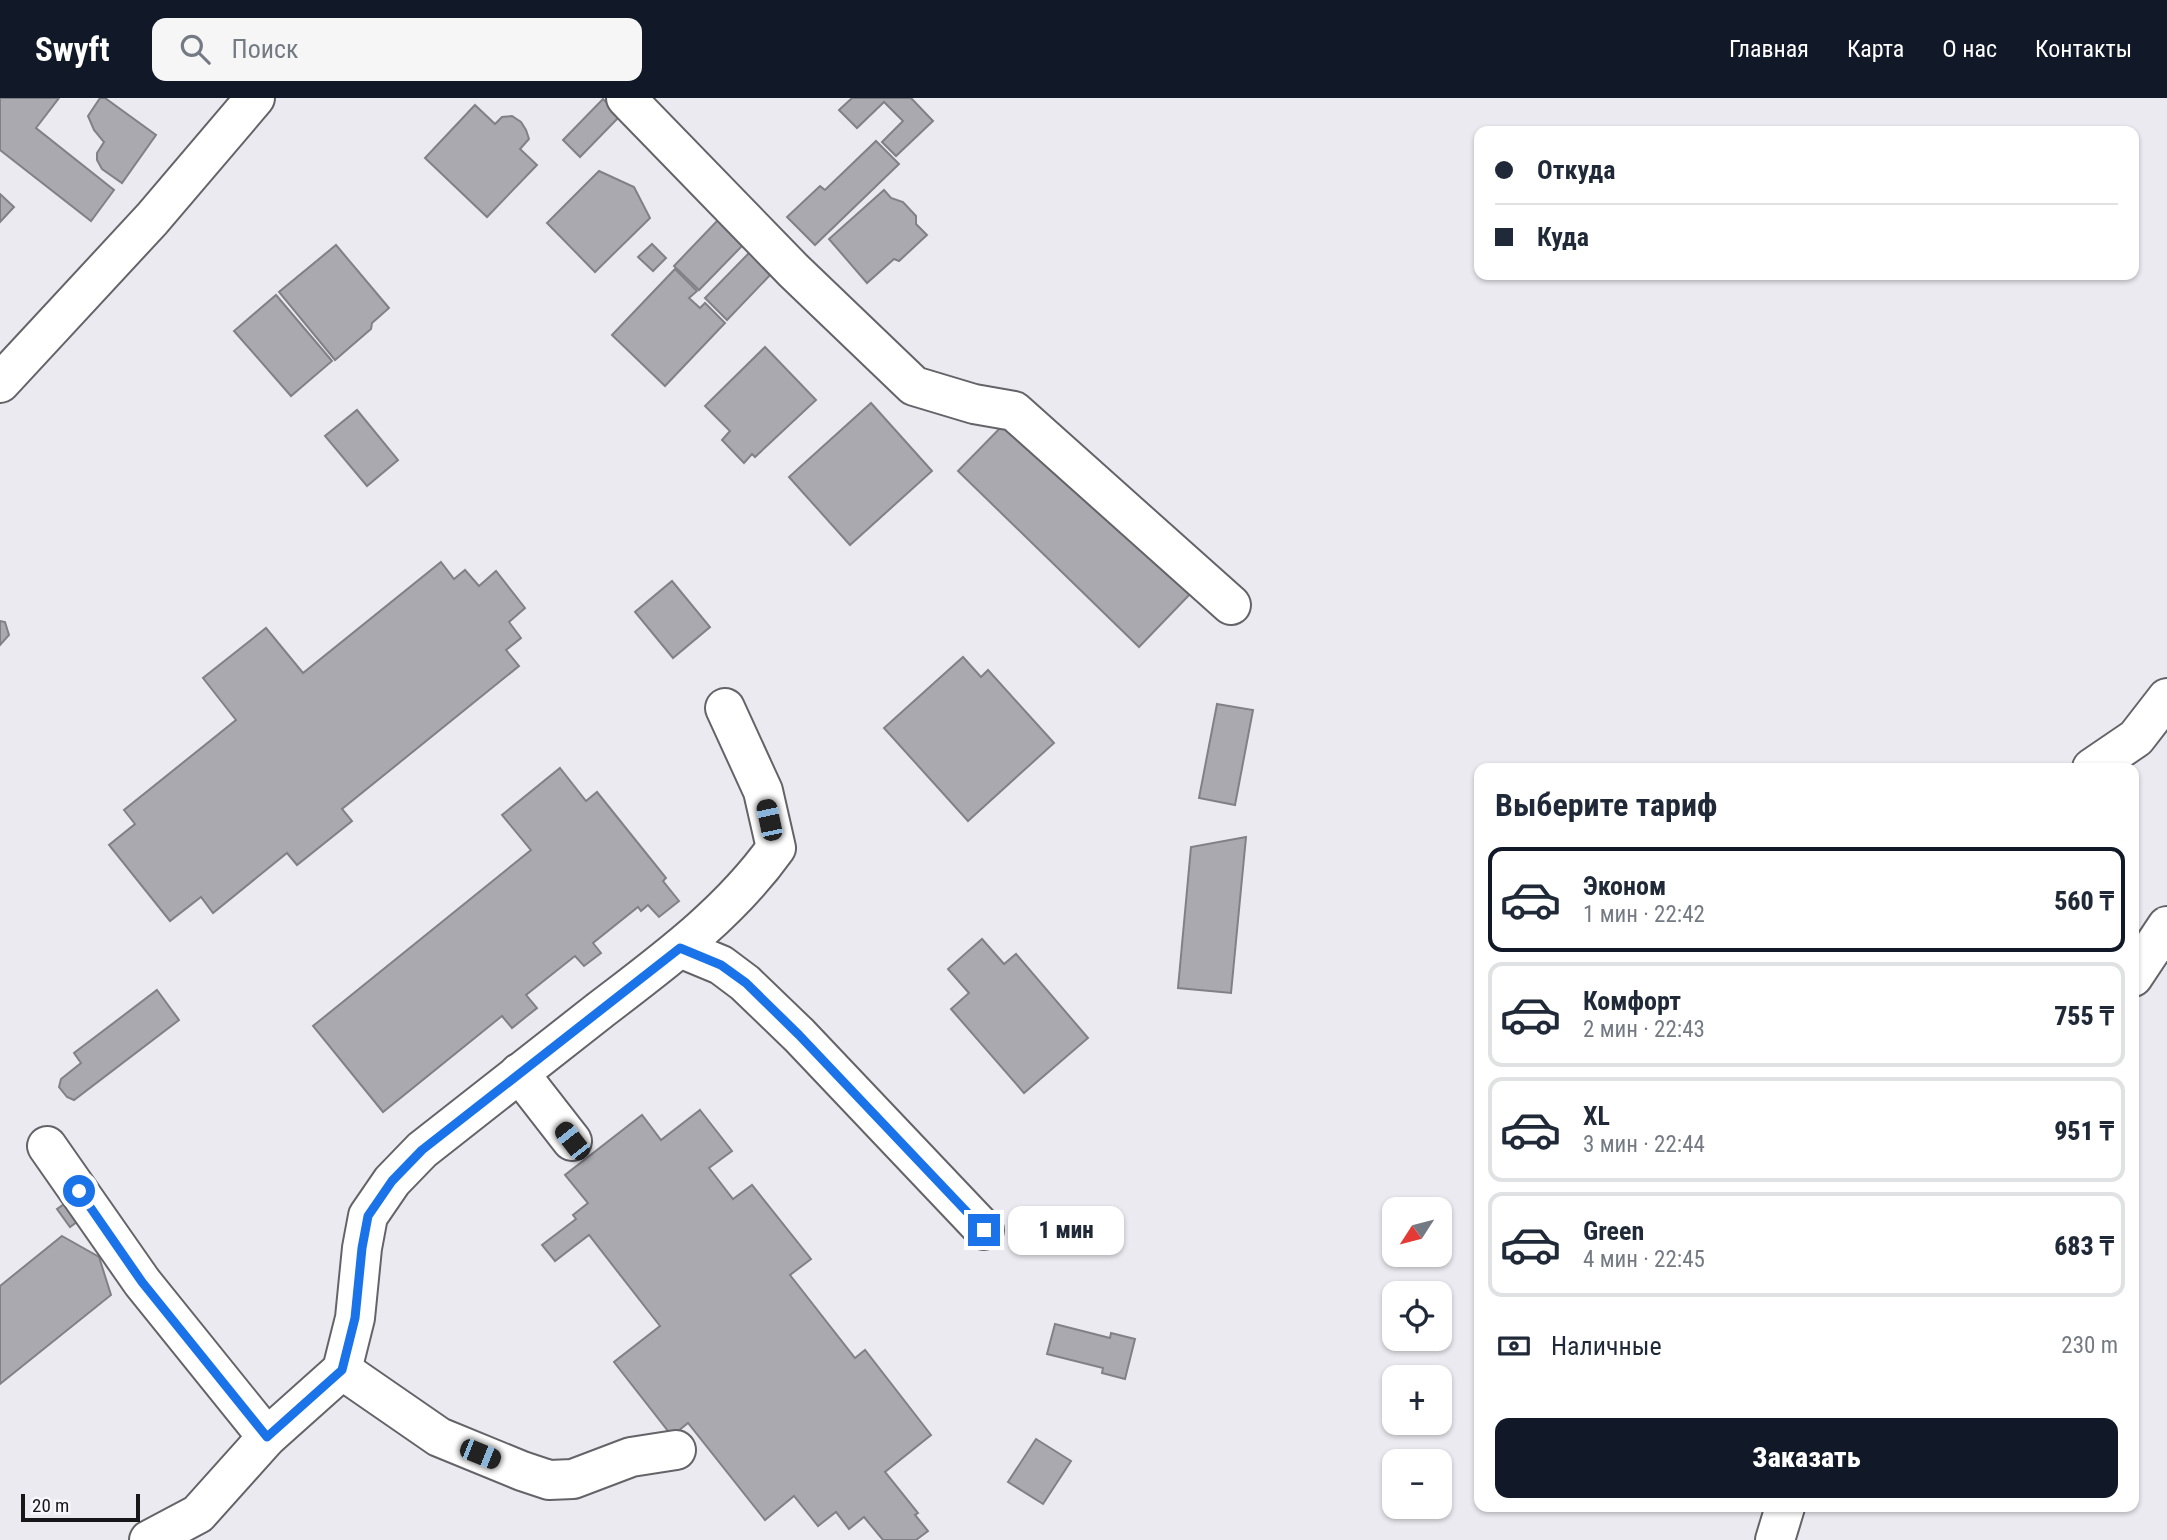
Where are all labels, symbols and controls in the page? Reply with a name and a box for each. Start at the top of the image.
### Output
search box [152,18,642,81]
text: Swyft [35,30,110,69]
icon: search [176,30,214,68]
text: Поиск [232,34,298,64]
text: Главная [1729,35,1809,63]
text: Карта [1847,35,1904,63]
text: О нас [1942,35,1997,63]
text: Контакты [2035,35,2132,63]
text: Откуда [1537,155,1615,185]
text: Куда [1537,222,1589,252]
text: Выберите тариф [1495,786,1717,824]
car [755,797,784,843]
icon: car [1499,868,1562,931]
text: Эконом [1583,871,1666,901]
text: 560 ₸ [2054,886,2114,916]
text: 1 мин · 22:42 [1583,901,1705,928]
icon: car [1499,983,1562,1046]
text: Комфорт [1583,986,1681,1016]
text: 755 ₸ [2054,1001,2114,1031]
text: 2 мин · 22:43 [1583,1016,1705,1043]
icon: car [1499,1098,1562,1161]
text: XL [1583,1101,1610,1131]
text: 951 ₸ [2054,1116,2114,1146]
car [551,1118,594,1164]
text: 3 мин · 22:44 [1583,1131,1705,1158]
route start [63,1175,95,1207]
north arrow [1382,1197,1452,1267]
map controls [1382,1197,1452,1519]
callout: 1 мин [1009,1206,1124,1254]
icon: car [1499,1213,1562,1276]
route end [968,1214,1000,1246]
text: Green [1583,1216,1644,1246]
text: 1 мин [1038,1217,1094,1244]
text: 683 ₸ [2054,1231,2114,1261]
text: 4 мин · 22:45 [1583,1246,1705,1273]
button: locate [1382,1281,1452,1351]
icon: cash [1495,1327,1533,1365]
text: Наличные [1551,1331,1662,1361]
text: 230 m [2061,1332,2118,1359]
button: + [1382,1365,1452,1435]
button: Заказать [1495,1418,2118,1498]
car [457,1436,504,1472]
button: − [1382,1449,1452,1519]
scale bar [21,1491,140,1523]
text: 20 m [32,1494,69,1517]

